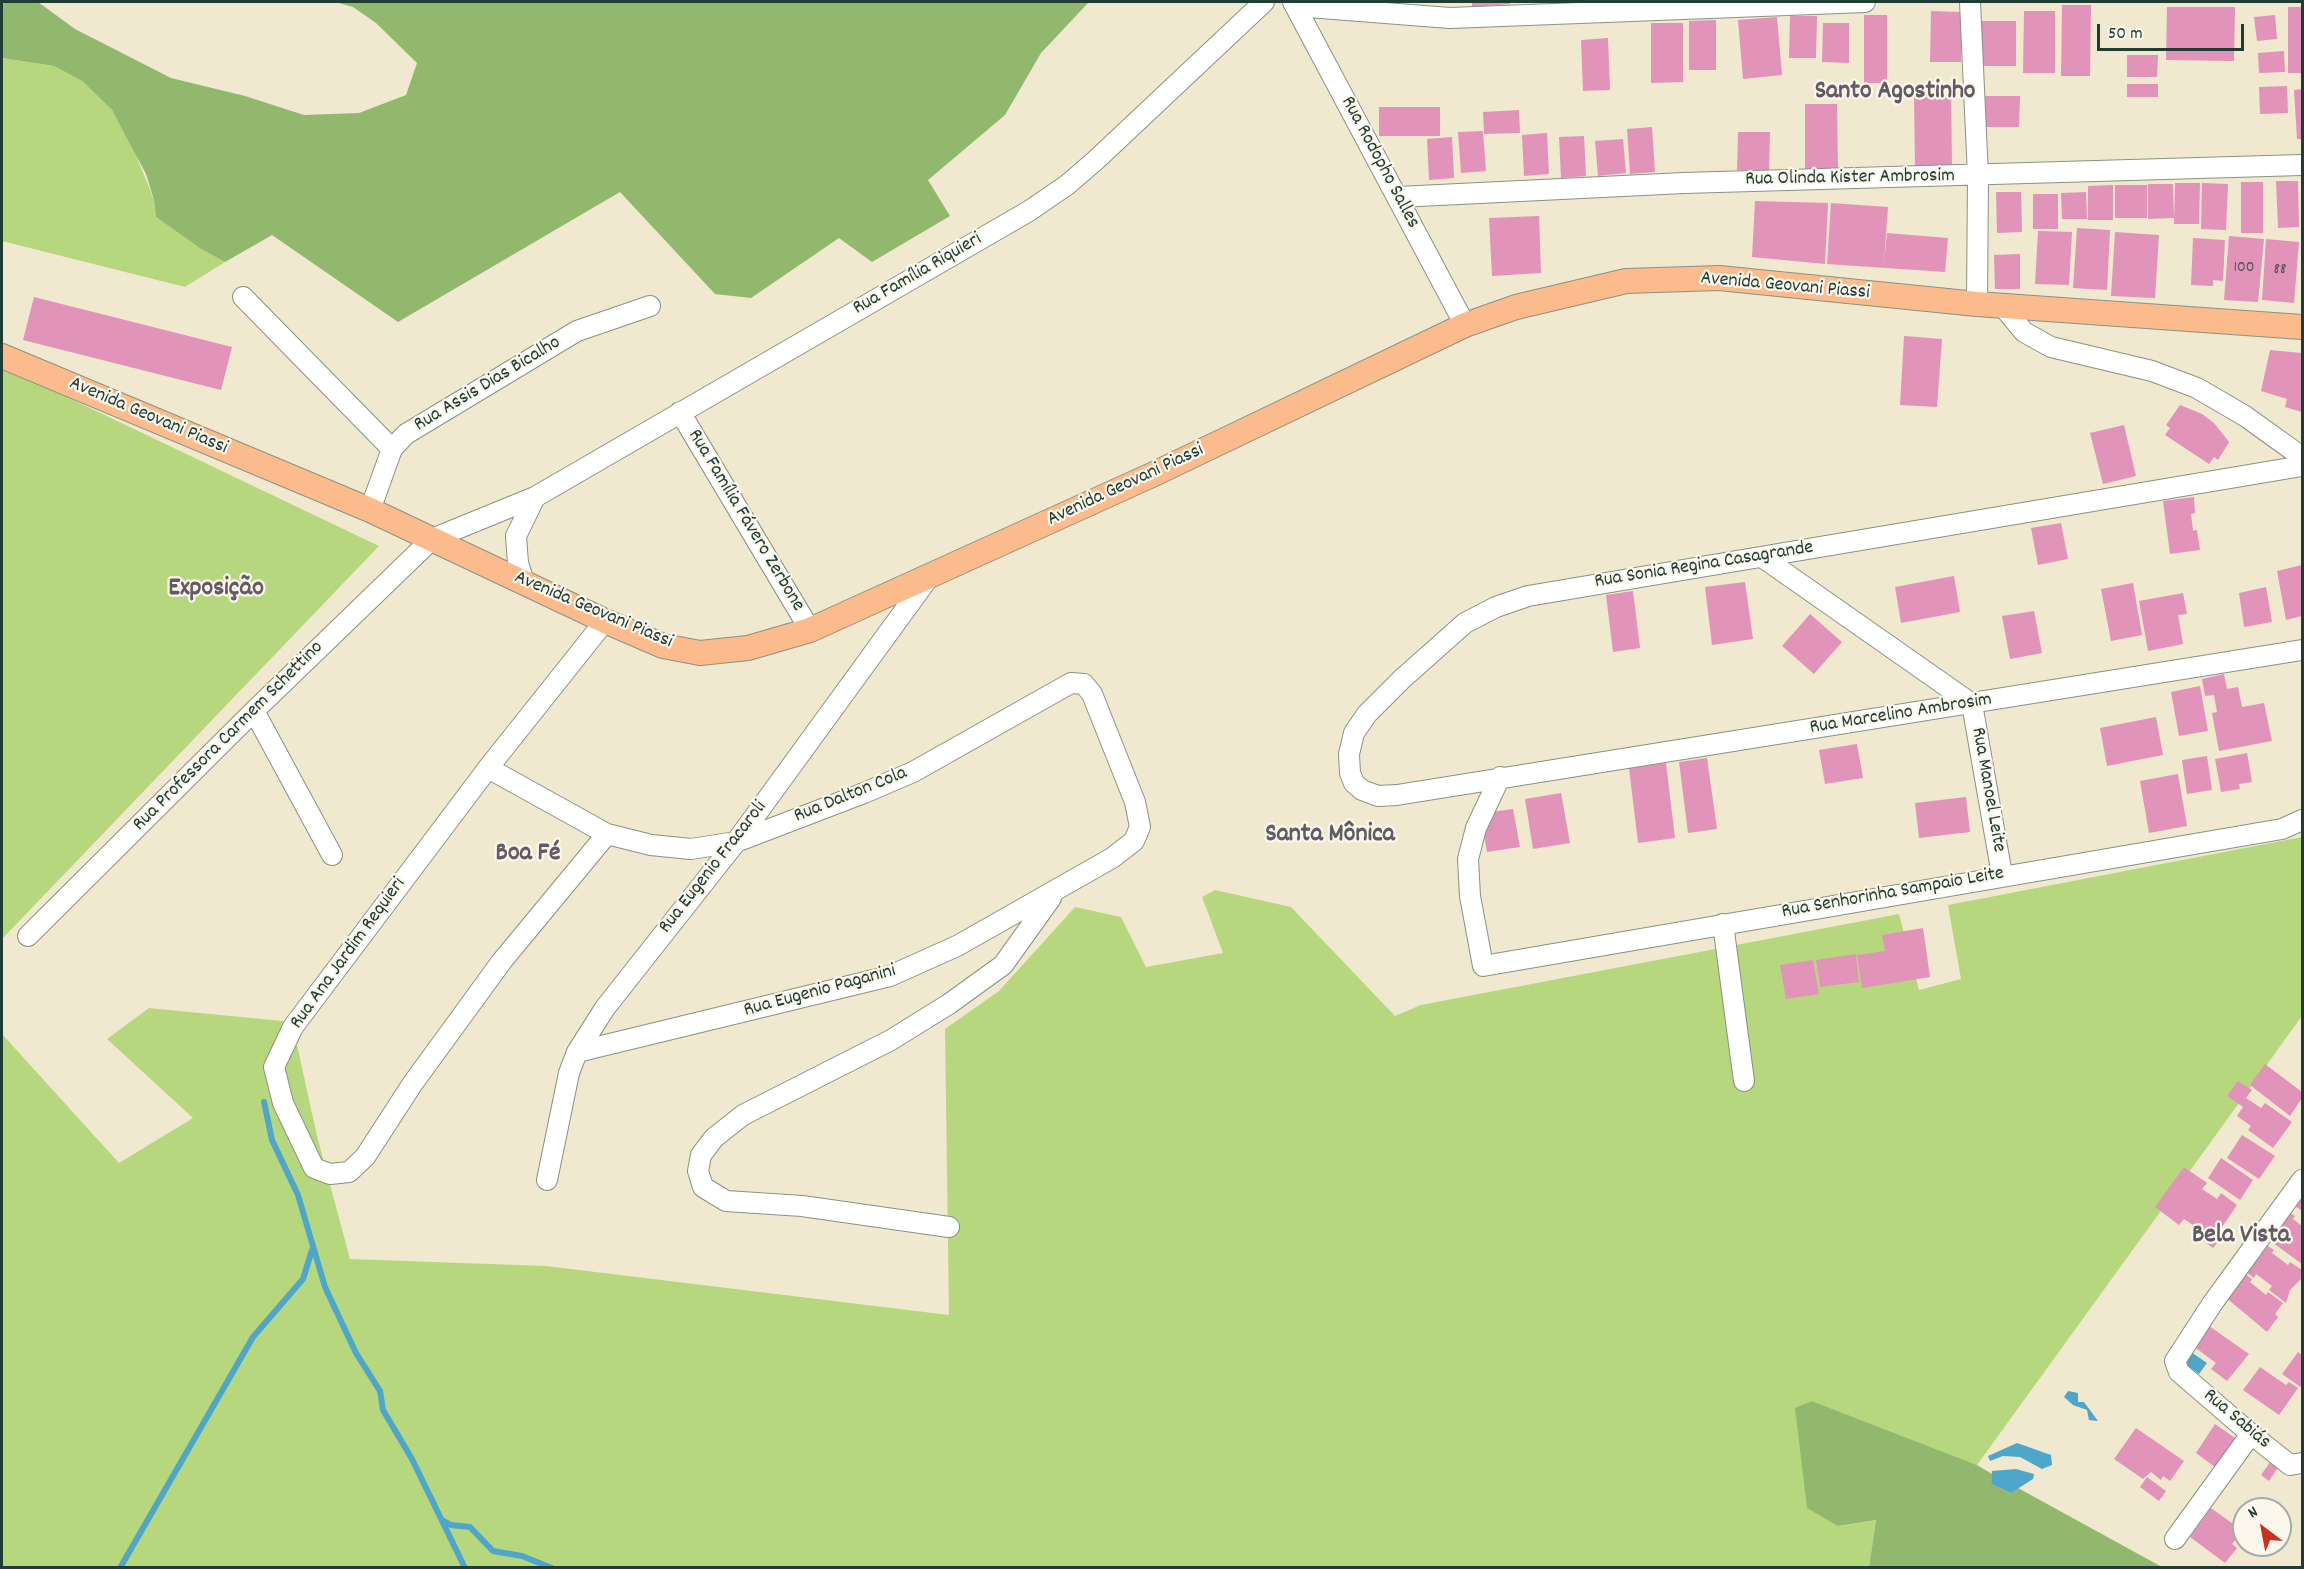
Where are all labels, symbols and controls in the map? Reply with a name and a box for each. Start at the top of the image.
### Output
scale bar [2100,12,2247,50]
text: 50 m [2108,22,2143,47]
district label: Santo Agostinho [1815,77,1975,109]
street label: Rua Rodopho Salles [1334,93,1424,233]
street label: Rua Olinda Kister Ambrosim [1745,165,1955,193]
street label: Rua Família Riquieri [849,228,987,322]
house number: 100 [2234,259,2254,279]
house number: 88 [2274,261,2286,281]
street label: Avenida Geovani Piassi [1699,268,1871,306]
street label: Rua Assis Dias Bicalho [410,332,566,438]
street label: Avenida Geovani Piassi [65,373,231,461]
street label: Rua Família Fávero Zerbone [681,426,809,616]
street label: Avenida Geovani Piassi [1044,439,1208,533]
street label: Rua Sonia Regina Casagrande [1593,537,1815,595]
street label: Avenida Geovani Piassi [510,567,676,655]
district label: Exposição [168,574,264,606]
street label: Rua Professora Carmem Schettino [129,637,329,837]
street label: Rua Marcelino Ambrosim [1808,689,1994,741]
street label: Rua Manoel Leite [1964,726,2010,854]
street label: Rua Dalton Cola [791,762,911,830]
street label: Rua Eugenio Fracaroli [655,797,773,939]
district label: Santa Mônica [1265,820,1395,852]
district label: Boa Fé [496,839,560,871]
street label: Rua Senhorinha Sampaio Leite [1780,863,2006,925]
street label: Rua Ana Jardim Requieri [286,874,412,1034]
street label: Rua Eugenio Paganini [741,960,899,1024]
district label: Bela Vista [2192,1221,2290,1253]
street label: Rua Sabiás [2197,1385,2275,1455]
north arrow [2232,1497,2292,1557]
text: N [2244,1501,2263,1525]

